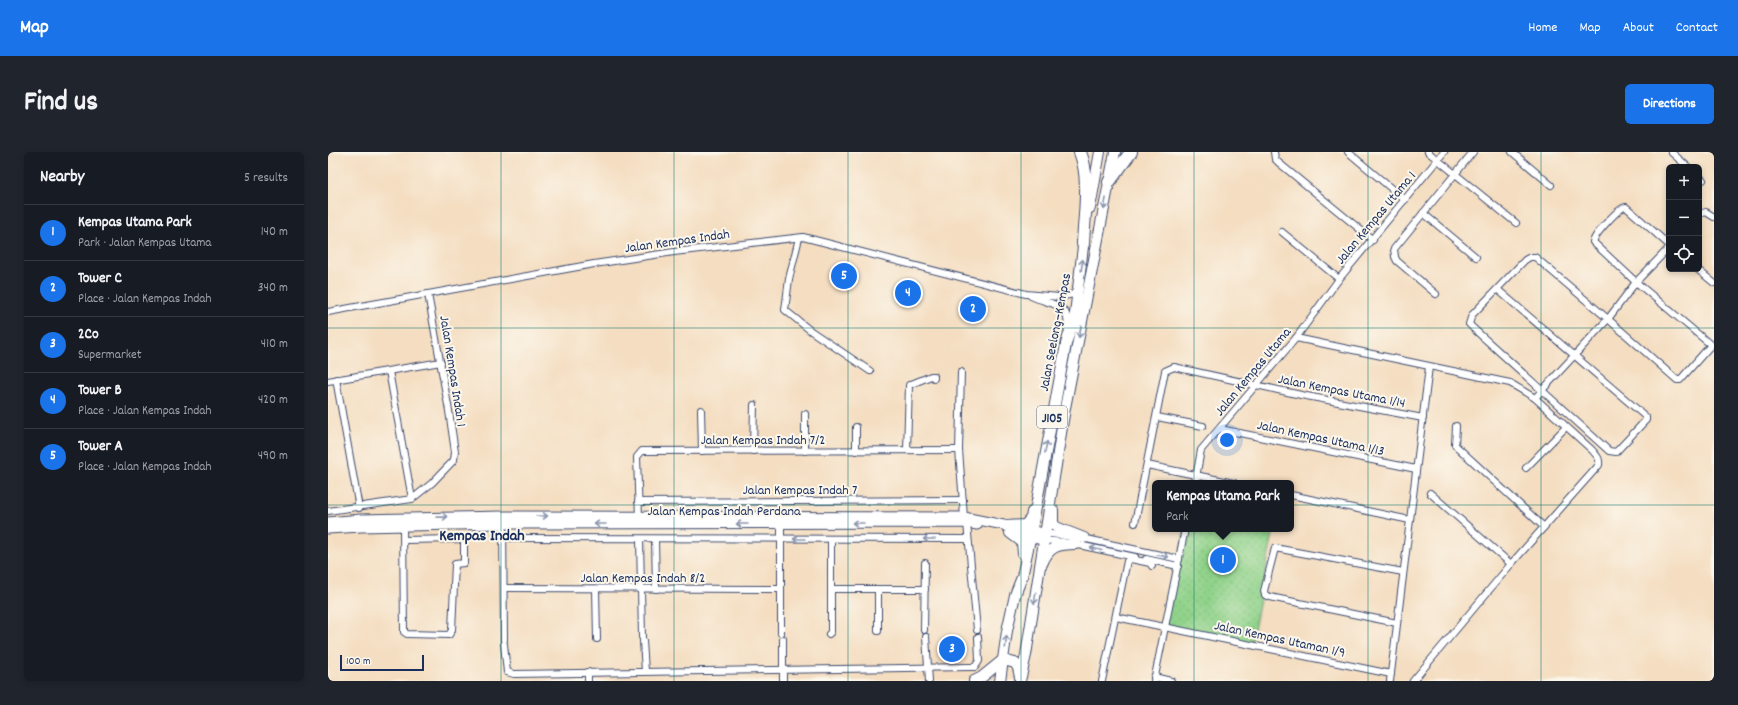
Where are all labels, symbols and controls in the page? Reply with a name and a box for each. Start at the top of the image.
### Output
text: Map [20,15,49,42]
text: Home [1528,18,1557,38]
text: Map [1579,18,1601,38]
text: About [1623,18,1654,38]
text: Contact [1676,18,1718,38]
text: Find us [24,84,98,124]
button: Directions [1625,84,1714,124]
map controls [1666,164,1702,272]
button: + [1666,164,1702,200]
text: Nearby [40,166,84,190]
street label: Jalan Kempas Utama 1 [1331,167,1422,269]
text: 5 results [244,169,288,188]
one-way arrow [1101,197,1109,210]
button: − [1666,200,1702,236]
text: Kempas Utama Park [78,212,192,234]
text: 1 [52,223,54,242]
text: 140 m [261,223,288,242]
street label: Jalan Kempas Indah [623,225,731,259]
text: Park · Jalan Kempas Utama [78,234,211,253]
button: locate [1666,236,1702,272]
one-way arrow [1078,259,1086,272]
pin: 5 [831,261,857,291]
text: Tower C [78,268,122,290]
street label: Jalan Seelong–Kempas [1035,271,1077,393]
pin: 4 [895,278,921,308]
text: 2 [50,279,56,298]
text: 340 m [258,279,288,298]
text: Place · Jalan Kempas Indah [78,290,211,309]
pin: 2 [960,294,986,324]
street label: Jalan Kempas Indah 1 [433,314,471,428]
street label: Jalan Kempas Utama [1210,323,1297,421]
text: 2Co [78,324,99,346]
one-way arrow [1076,325,1084,338]
text: 3 [50,335,56,354]
text: 410 m [261,335,288,354]
text: Supermarket [78,346,142,365]
street label: Jalan Kempas Utama 1/14 [1276,370,1407,414]
text: Tower B [78,380,122,402]
text: 4 [50,391,56,410]
text: 420 m [258,391,288,410]
text: Place · Jalan Kempas Indah [78,402,211,421]
road number: J105 [1037,406,1067,428]
street label: Jalan Kempas Utama 1/13 [1255,416,1386,462]
your location [1217,430,1237,450]
street label: Jalan Kempas Indah 7/2 [701,431,825,451]
text: Tower A [78,436,123,458]
one-way arrow [1042,441,1050,454]
text: 5 [50,447,56,466]
text: 490 m [258,447,288,466]
text: Place · Jalan Kempas Indah [78,458,211,477]
popup [1152,480,1294,532]
street label: Jalan Kempas Indah 7 [743,481,857,501]
text: Kempas Utama Park [1166,486,1280,508]
street label: Jalan Kempas Indah Perdana [647,502,801,522]
text: Park [1166,508,1188,527]
one-way arrow [535,512,548,520]
one-way arrow [435,514,448,521]
one-way arrow [852,519,865,527]
one-way arrow [594,520,607,528]
one-way arrow [736,520,749,528]
district label: Kempas Indah [439,525,525,548]
one-way arrow [793,535,806,543]
one-way arrow [923,535,936,543]
one-way arrow [1090,544,1103,552]
pin: 1 [1210,545,1236,575]
one-way arrow [1156,552,1169,560]
street label: Jalan Kempas Indah 8/2 [581,569,705,589]
one-way arrow [1031,591,1039,604]
street label: Jalan Kempas Utaman 1/9 [1212,616,1347,664]
pin: 3 [939,634,965,664]
one-way arrow [1002,636,1010,649]
scale bar [340,653,424,672]
text: 100 m [346,654,370,670]

